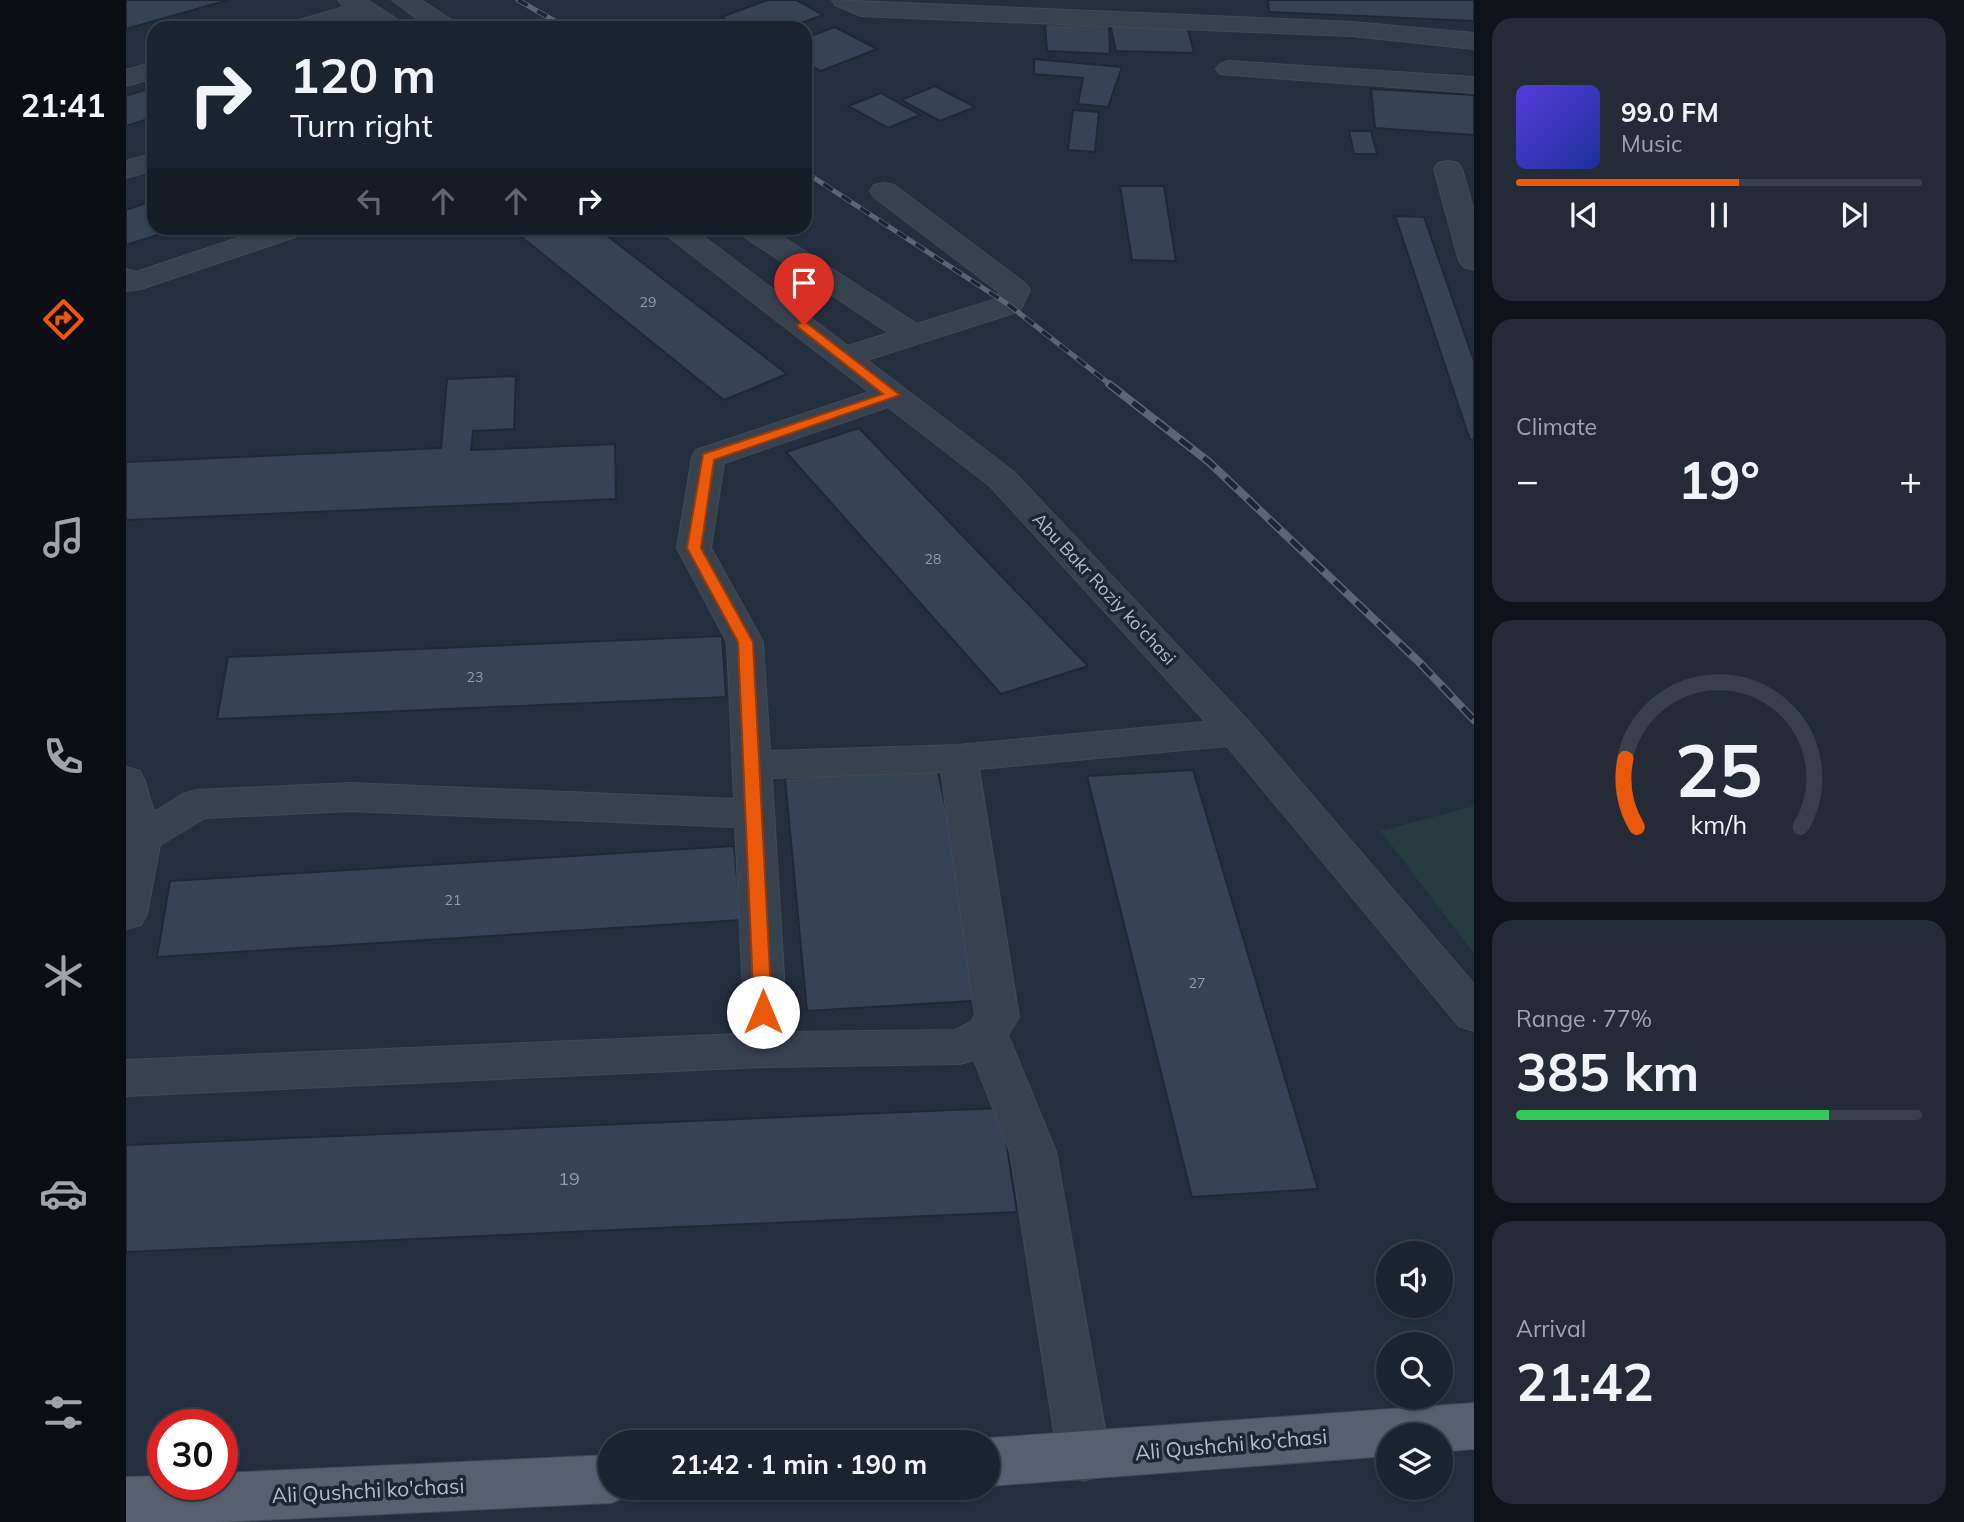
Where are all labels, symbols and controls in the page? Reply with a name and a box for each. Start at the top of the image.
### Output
text: 120 m [290,44,436,105]
icon: right [175,49,266,140]
text: 21:41 [21,85,105,125]
text: 99.0 FM [1621,96,1719,129]
text: Turn right [290,105,433,145]
text: Music [1621,129,1682,158]
icon: left [351,182,389,220]
icon: ahead [424,182,462,220]
icon: ahead [497,182,535,220]
icon: right [570,182,608,220]
icon: previous [1565,196,1603,234]
icon: pause [1700,196,1738,234]
icon: next [1835,196,1873,234]
pin [774,253,834,325]
icon: arrive [785,264,823,302]
house number: 29 [640,293,656,311]
icon: directions [39,295,88,344]
text: Climate [1516,412,1597,441]
text: 19° [1678,447,1760,512]
text: − [1516,456,1539,504]
text: + [1899,456,1922,504]
street label: Abu Bakr Roziy ko'chasi [1028,508,1181,670]
icon: music [39,513,88,562]
house number: 28 [925,550,941,568]
house number: 23 [467,668,483,686]
text: 25 [1675,724,1763,815]
icon: phone [39,732,88,781]
text: km/h [1691,809,1747,840]
house number: 21 [445,891,461,909]
icon: climate [39,951,88,1000]
house number: 27 [1189,974,1205,992]
position arrow [726,975,800,1049]
text: Range · 77% [1516,1004,1652,1033]
text: 385 km [1516,1039,1699,1104]
house number: 19 [558,1167,580,1190]
icon: car [39,1169,88,1218]
map controls [1376,1241,1453,1500]
button: sound [1376,1241,1453,1318]
text: Arrival [1516,1314,1586,1343]
button: search [1376,1332,1453,1409]
text: 21:42 [1516,1349,1654,1414]
icon: filters [39,1388,88,1437]
speed limit sign: 30 [147,1409,238,1500]
street label: Ali Qushchi ko'chasi [1134,1423,1328,1465]
button: layers [1376,1423,1453,1500]
text: 21:42 · 1 min · 190 m [671,1448,927,1481]
street label: Ali Qushchi ko'chasi [271,1472,465,1508]

